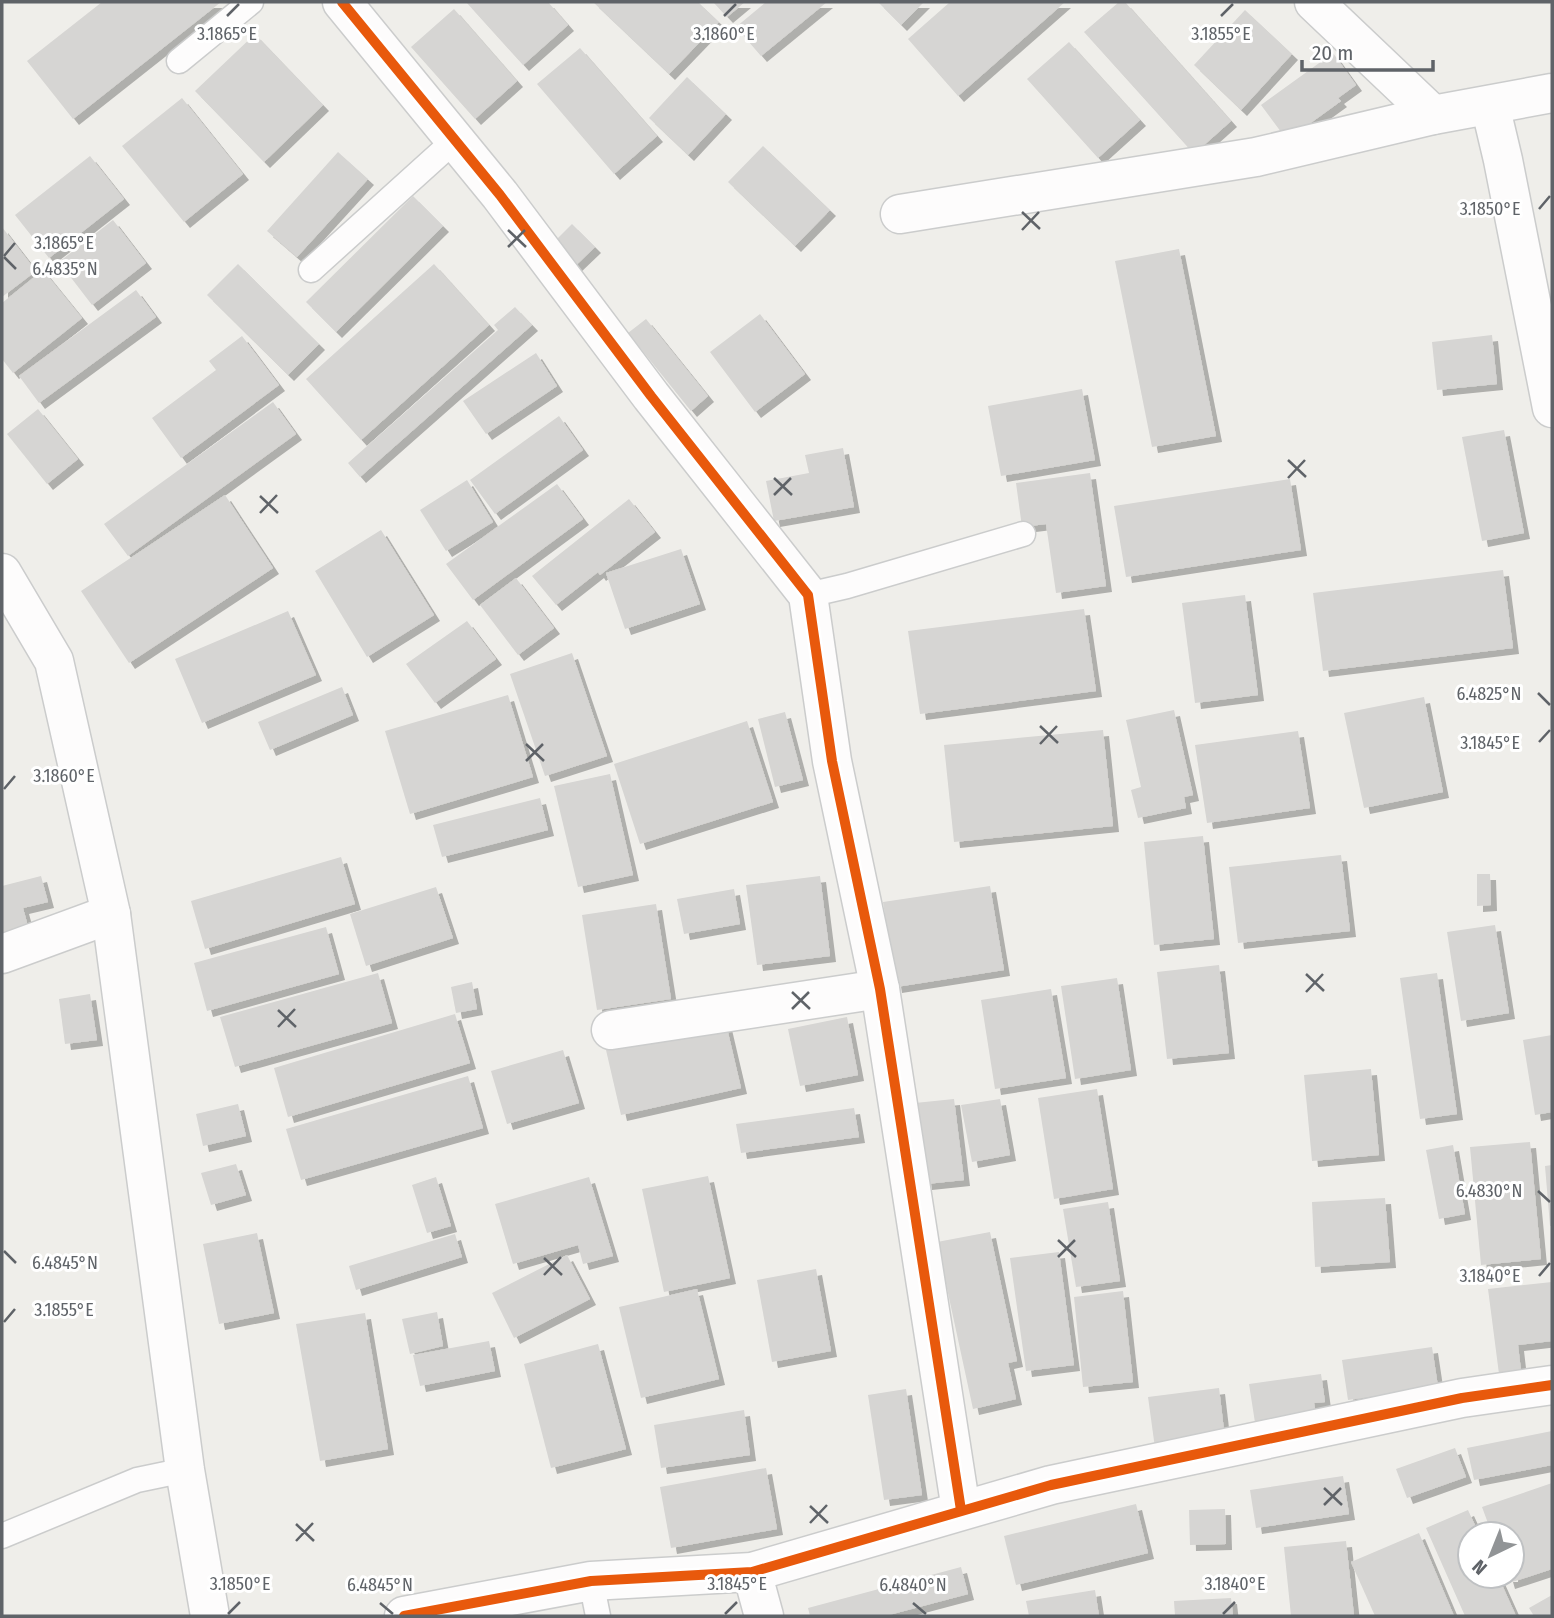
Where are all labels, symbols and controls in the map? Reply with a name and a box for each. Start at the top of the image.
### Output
text: 3.1865°E [197,23,257,45]
text: 3.1860°E [693,23,755,45]
text: 3.1855°E [1191,23,1251,45]
scale bar [1302,28,1433,72]
text: 20 m [1312,40,1353,66]
text: 3.1850°E [1460,198,1520,220]
text: 3.1865°E [34,232,94,254]
text: 6.4835°N [32,258,98,280]
text: 6.4825°N [1456,683,1522,705]
text: 3.1845°E [1460,732,1520,754]
text: 3.1860°E [33,765,95,787]
text: 6.4830°N [1456,1180,1522,1202]
text: 6.4845°N [32,1252,98,1274]
text: 3.1840°E [1459,1265,1521,1287]
text: 3.1855°E [34,1299,94,1321]
north arrow [1456,1520,1526,1590]
text: N [1468,1555,1492,1579]
text: 3.1850°E [210,1573,270,1595]
text: 3.1845°E [707,1573,767,1595]
text: 3.1840°E [1204,1573,1266,1595]
text: 6.4845°N [347,1574,413,1596]
text: 6.4840°N [879,1574,947,1596]

